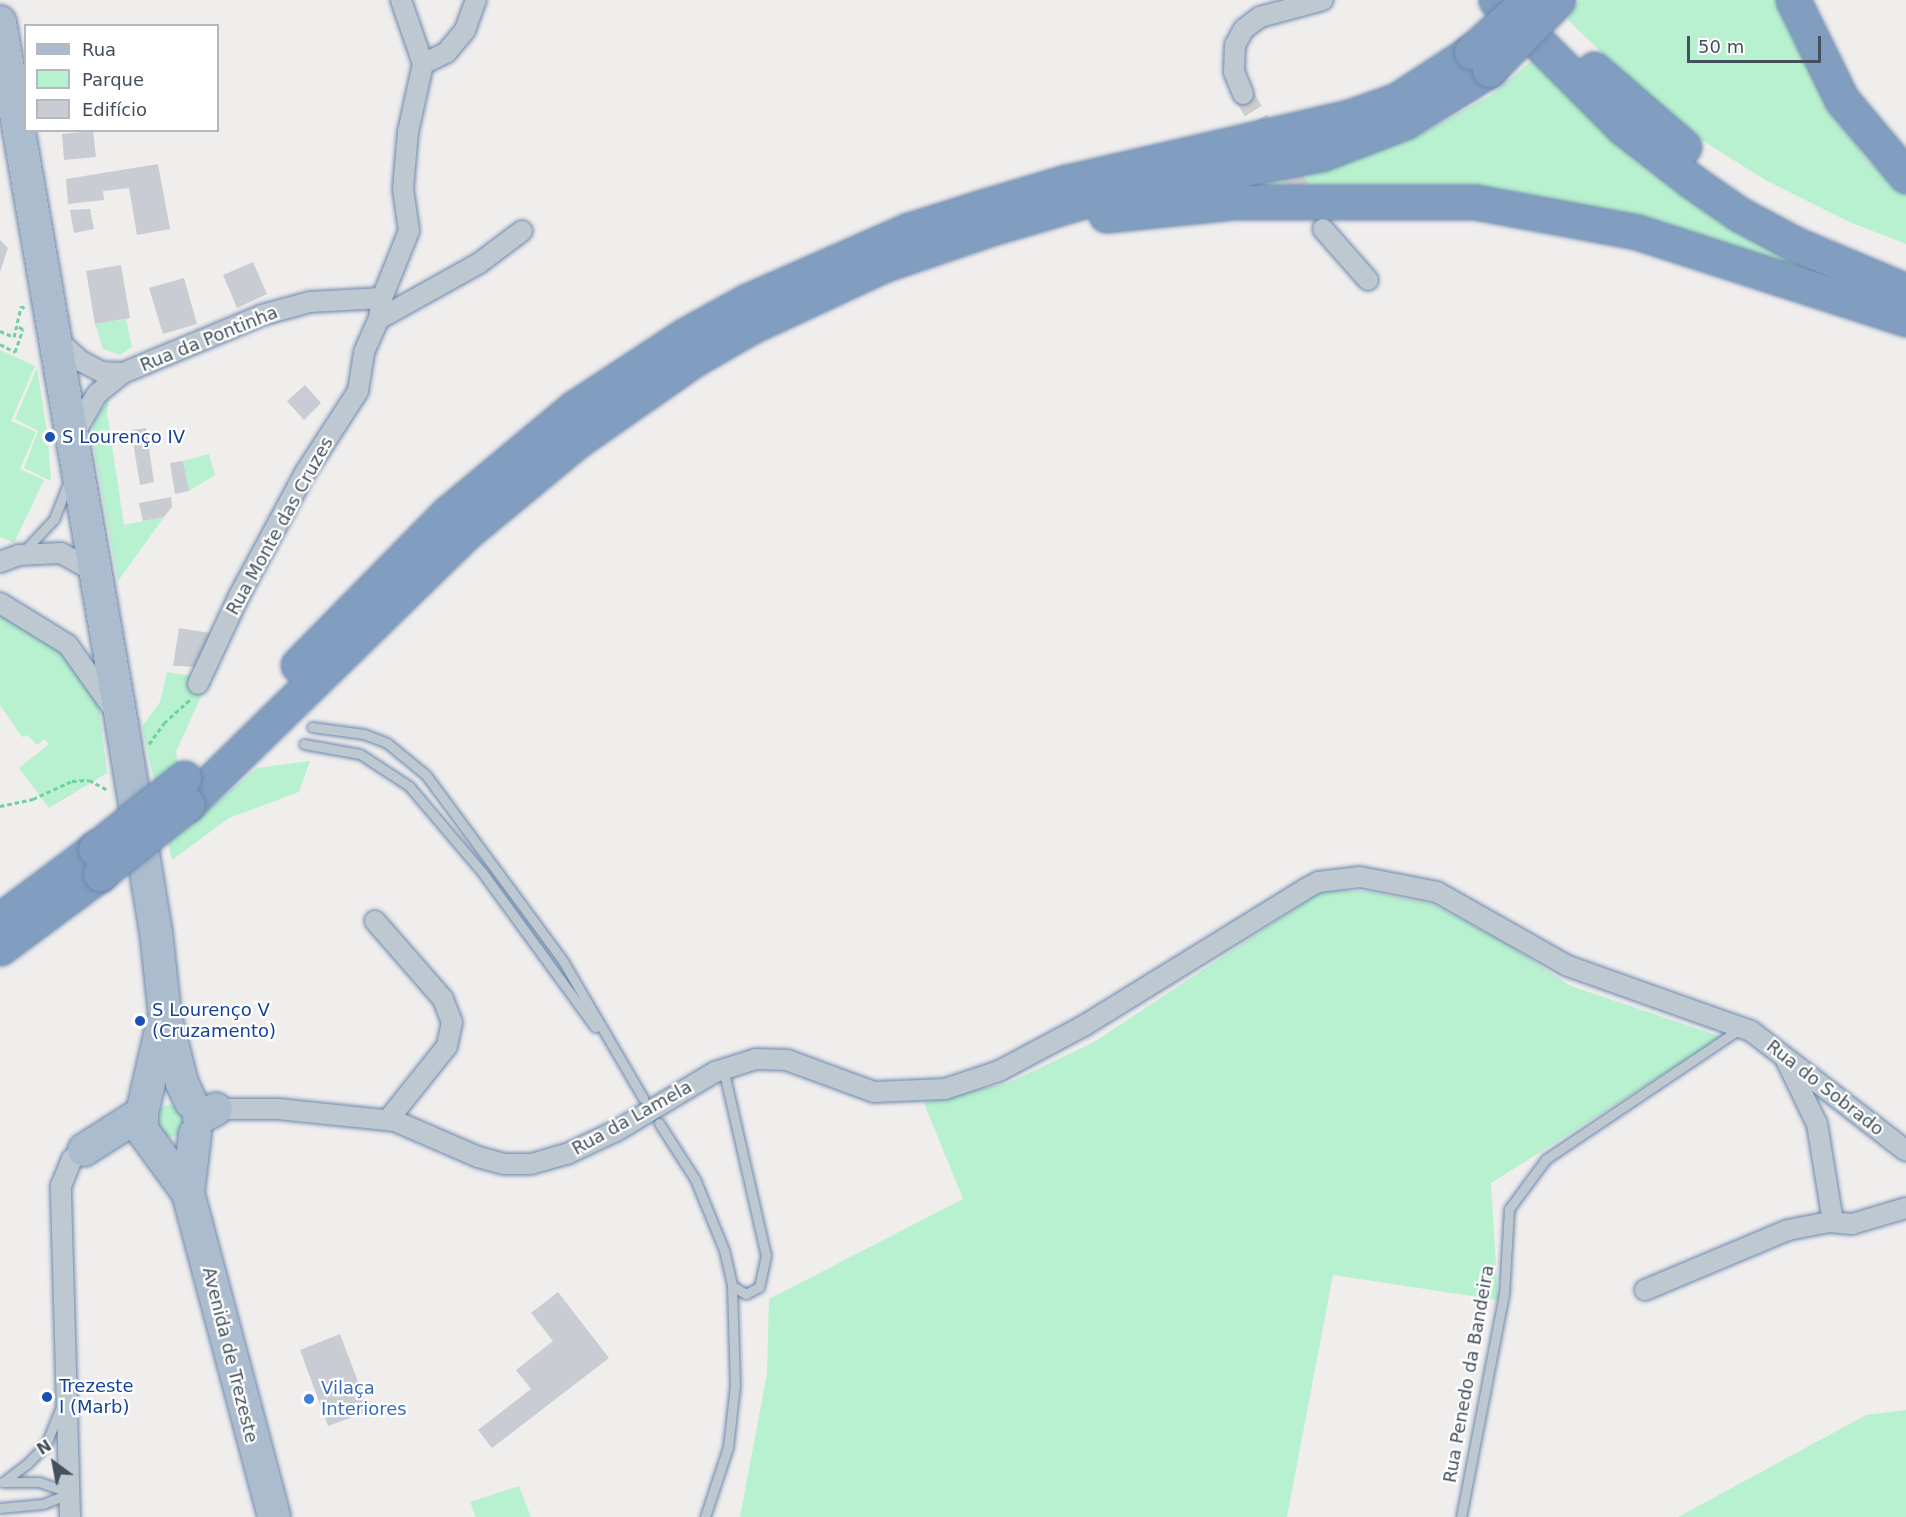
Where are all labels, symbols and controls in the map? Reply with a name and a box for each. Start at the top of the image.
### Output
legend [24,24,219,132]
scale bar [1690,24,1824,62]
text: 50 m [1698,36,1744,57]
text: Rua [82,39,116,60]
text: Parque [82,69,144,90]
text: Edifício [82,99,147,120]
street label: Rua da Pontinha [137,302,281,376]
place label: S Lourenço IV [62,426,185,448]
marker: S Lourenço IV [43,430,57,444]
street label: Rua Monte das Cruzes [222,433,338,619]
place label: S Lourenço V (Cruzamento) [152,1000,276,1042]
marker: S Lourenço V (Cruzamento) [133,1014,147,1028]
street label: Rua do Sobrado [1762,1036,1888,1140]
street label: Rua da Lamela [568,1076,696,1160]
street label: Rua Penedo da Bandeira [1439,1263,1499,1485]
street label: Avenida de Trezeste [198,1265,262,1445]
place label: Trezeste I (Marb) [59,1376,133,1418]
place label: Vilaça Interiores [321,1378,407,1420]
marker: Trezeste I (Marb) [40,1390,54,1404]
marker: Vilaça Interiores [302,1392,316,1406]
north arrow [24,1433,84,1493]
text: N [33,1436,55,1459]

